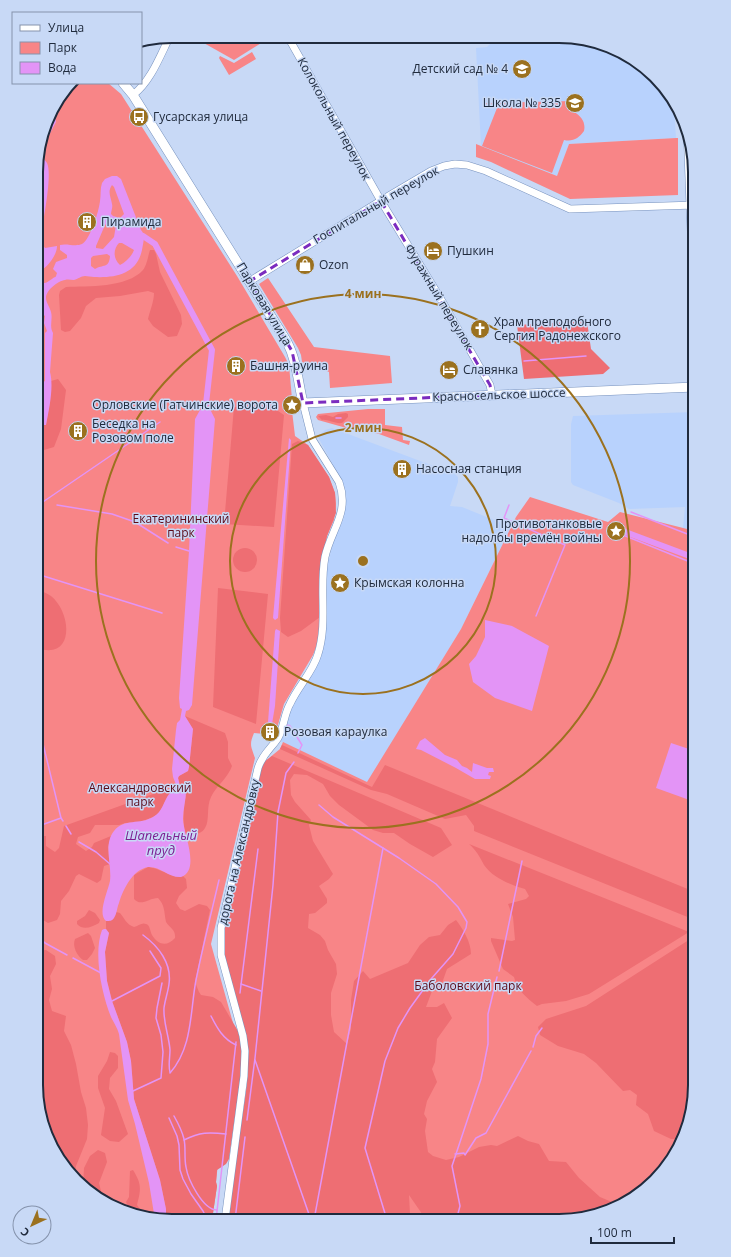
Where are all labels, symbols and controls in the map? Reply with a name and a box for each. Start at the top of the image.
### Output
legend [12,12,142,84]
text: Улица [48,19,84,36]
text: Парк [48,39,78,56]
street label: Колокольный переулок [294,54,376,184]
school or university icon: Детский сад № 4 [511,58,533,80]
text: Вода [48,59,77,76]
place label: Детский сад № 4 [412,60,508,77]
school or university icon: Школа № 335 [564,92,586,114]
place label: Школа № 335 [483,94,561,111]
bus stop icon: Гусарская улица [128,106,150,128]
place label: Гусарская улица [153,108,248,125]
street label: Госпитальный переулок [310,161,442,248]
building icon: Пирамида [76,211,98,233]
place label: Пирамида [101,213,161,230]
hotel icon: Пушкин [422,240,444,262]
street label: Фуражный переулок [401,241,478,353]
place label: Пушкин [447,242,494,259]
shop icon: Ozon [294,254,316,276]
place label: Ozon [319,256,349,273]
street label: Парковая улица [233,259,296,348]
text: 4 мин [345,285,381,302]
place label: Храм преподобного Сергия Радонежского [494,313,621,344]
church icon: Храм преподобного Сергия Радонежского [469,318,491,340]
building icon: Башня-руина [225,355,247,377]
place label: Башня-руина [250,357,328,374]
hotel icon: Славянка [438,359,460,381]
place label: Славянка [463,361,518,378]
street label: Красносельское шоссе [432,384,566,405]
place icon: Орловские (Гатчинские) ворота [281,394,303,416]
place label: Орловские (Гатчинские) ворота [92,396,278,413]
place label: Беседка на Розовом поле [92,415,174,446]
text: 2 мин [345,419,381,436]
building icon: Беседка на Розовом поле [67,420,89,442]
building icon: Насосная станция [391,458,413,480]
place label: Насосная станция [416,460,522,477]
park label: Екатерининский парк [133,510,229,541]
place label: Противотанковые надолбы времён войны [462,515,602,546]
place icon: Противотанковые надолбы времён войны [605,520,627,542]
centre of rings [356,554,370,568]
place icon: Крымская колонна [329,572,351,594]
place label: Крымская колонна [354,574,464,591]
building icon: Розовая караулка [259,721,281,743]
place label: Розовая караулка [284,723,387,740]
street label: дорога на Александровку [213,776,264,926]
park label: Александровский парк [89,779,191,810]
water label: Шапельный пруд [125,826,198,859]
park label: Баболовский парк [414,977,522,994]
north arrow [12,1205,52,1245]
scale bar [591,1219,674,1245]
text: 100 m [597,1224,632,1241]
text: С [17,1225,32,1240]

